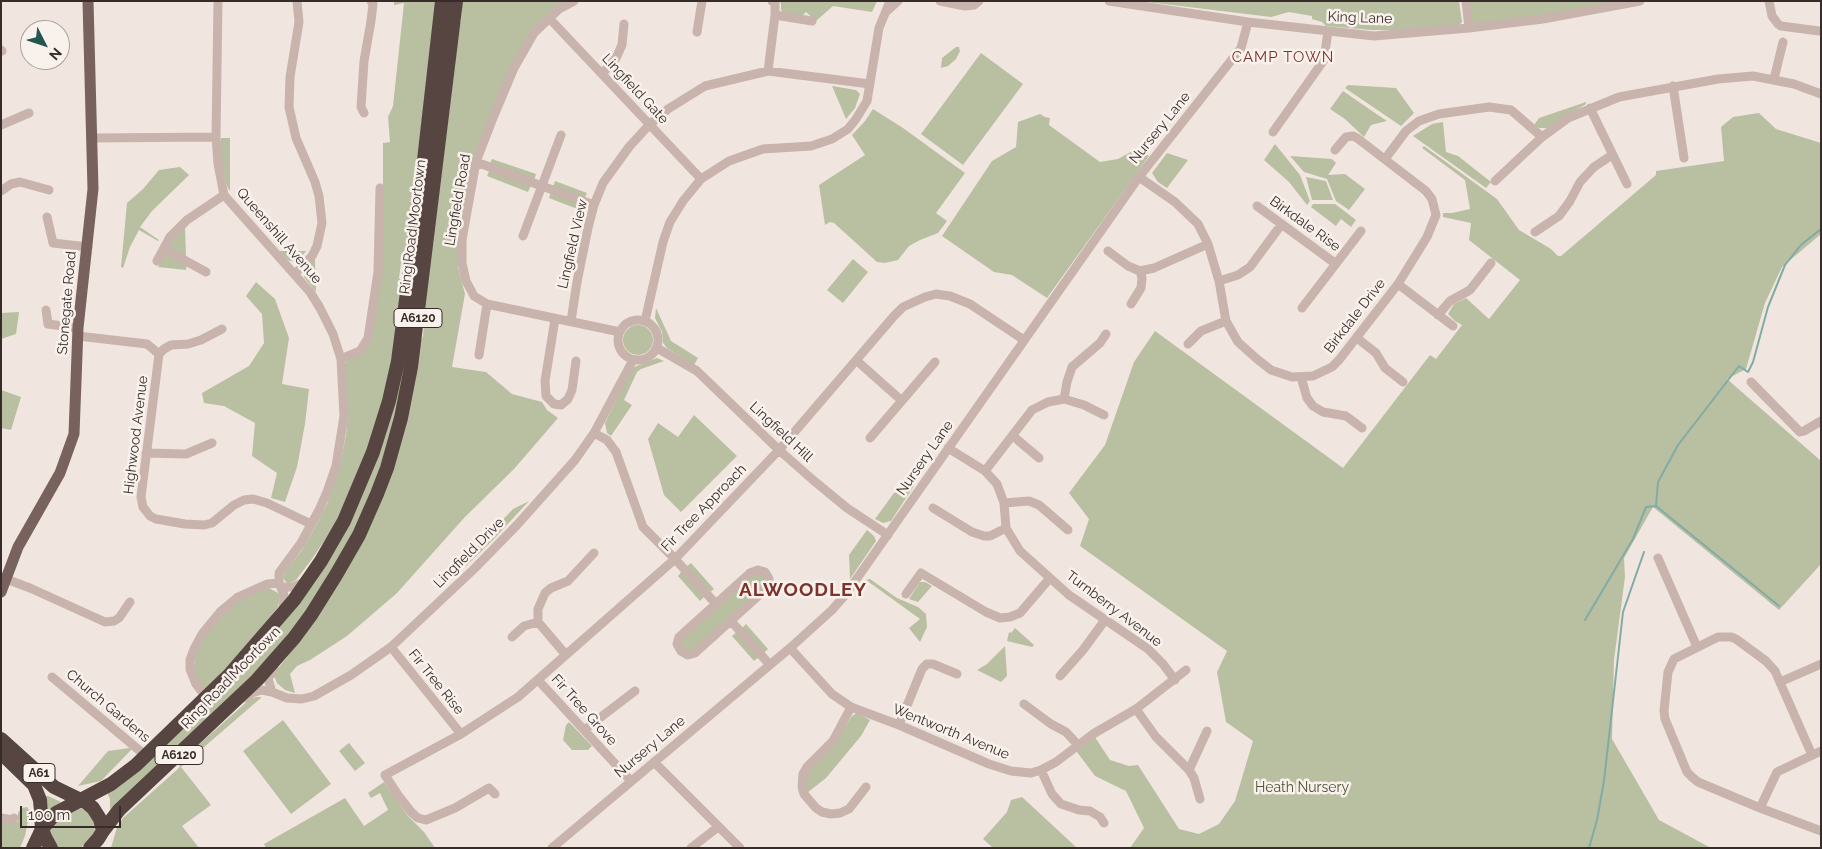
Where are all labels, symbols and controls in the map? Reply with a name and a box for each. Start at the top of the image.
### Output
street label: King Lane [1327,8,1393,28]
north arrow [20,20,70,70]
text: N [46,45,65,63]
district label: CAMP TOWN [1231,48,1335,66]
street label: Lingfield Gate [598,50,672,128]
street label: Nursery Lane [1126,89,1194,167]
street label: Lingfield Road [442,153,474,247]
street label: Ring Road Moortown [396,159,430,295]
street label: Queenshill Avenue [233,185,325,287]
street label: Birkdale Rise [1266,193,1344,255]
street label: Lingfield View [555,198,591,290]
street label: Stonegate Road [54,251,80,355]
street label: Birkdale Drive [1321,275,1389,357]
road number: A6120 [394,308,442,328]
street label: Highwood Avenue [120,375,152,495]
street label: Lingfield Hill [746,398,816,466]
street label: Nursery Lane [893,417,957,499]
street label: Fir Tree Approach [658,461,750,555]
street label: Lingfield Drive [430,514,508,592]
street label: Turnberry Avenue [1063,567,1165,651]
district label: ALWOODLEY [738,579,868,601]
street label: Ring Road Moortown [178,623,284,733]
street label: Fir Tree Rise [405,646,467,718]
street label: Church Gardens [63,666,153,746]
street label: Fir Tree Grove [548,671,620,749]
street label: Wentworth Avenue [890,701,1012,763]
street label: Nursery Lane [611,713,689,781]
road number: A6120 [155,746,203,764]
road number: A61 [23,764,55,782]
park label: Heath Nursery [1255,780,1349,796]
scale bar [22,796,124,828]
text: 100 m [28,806,70,824]

